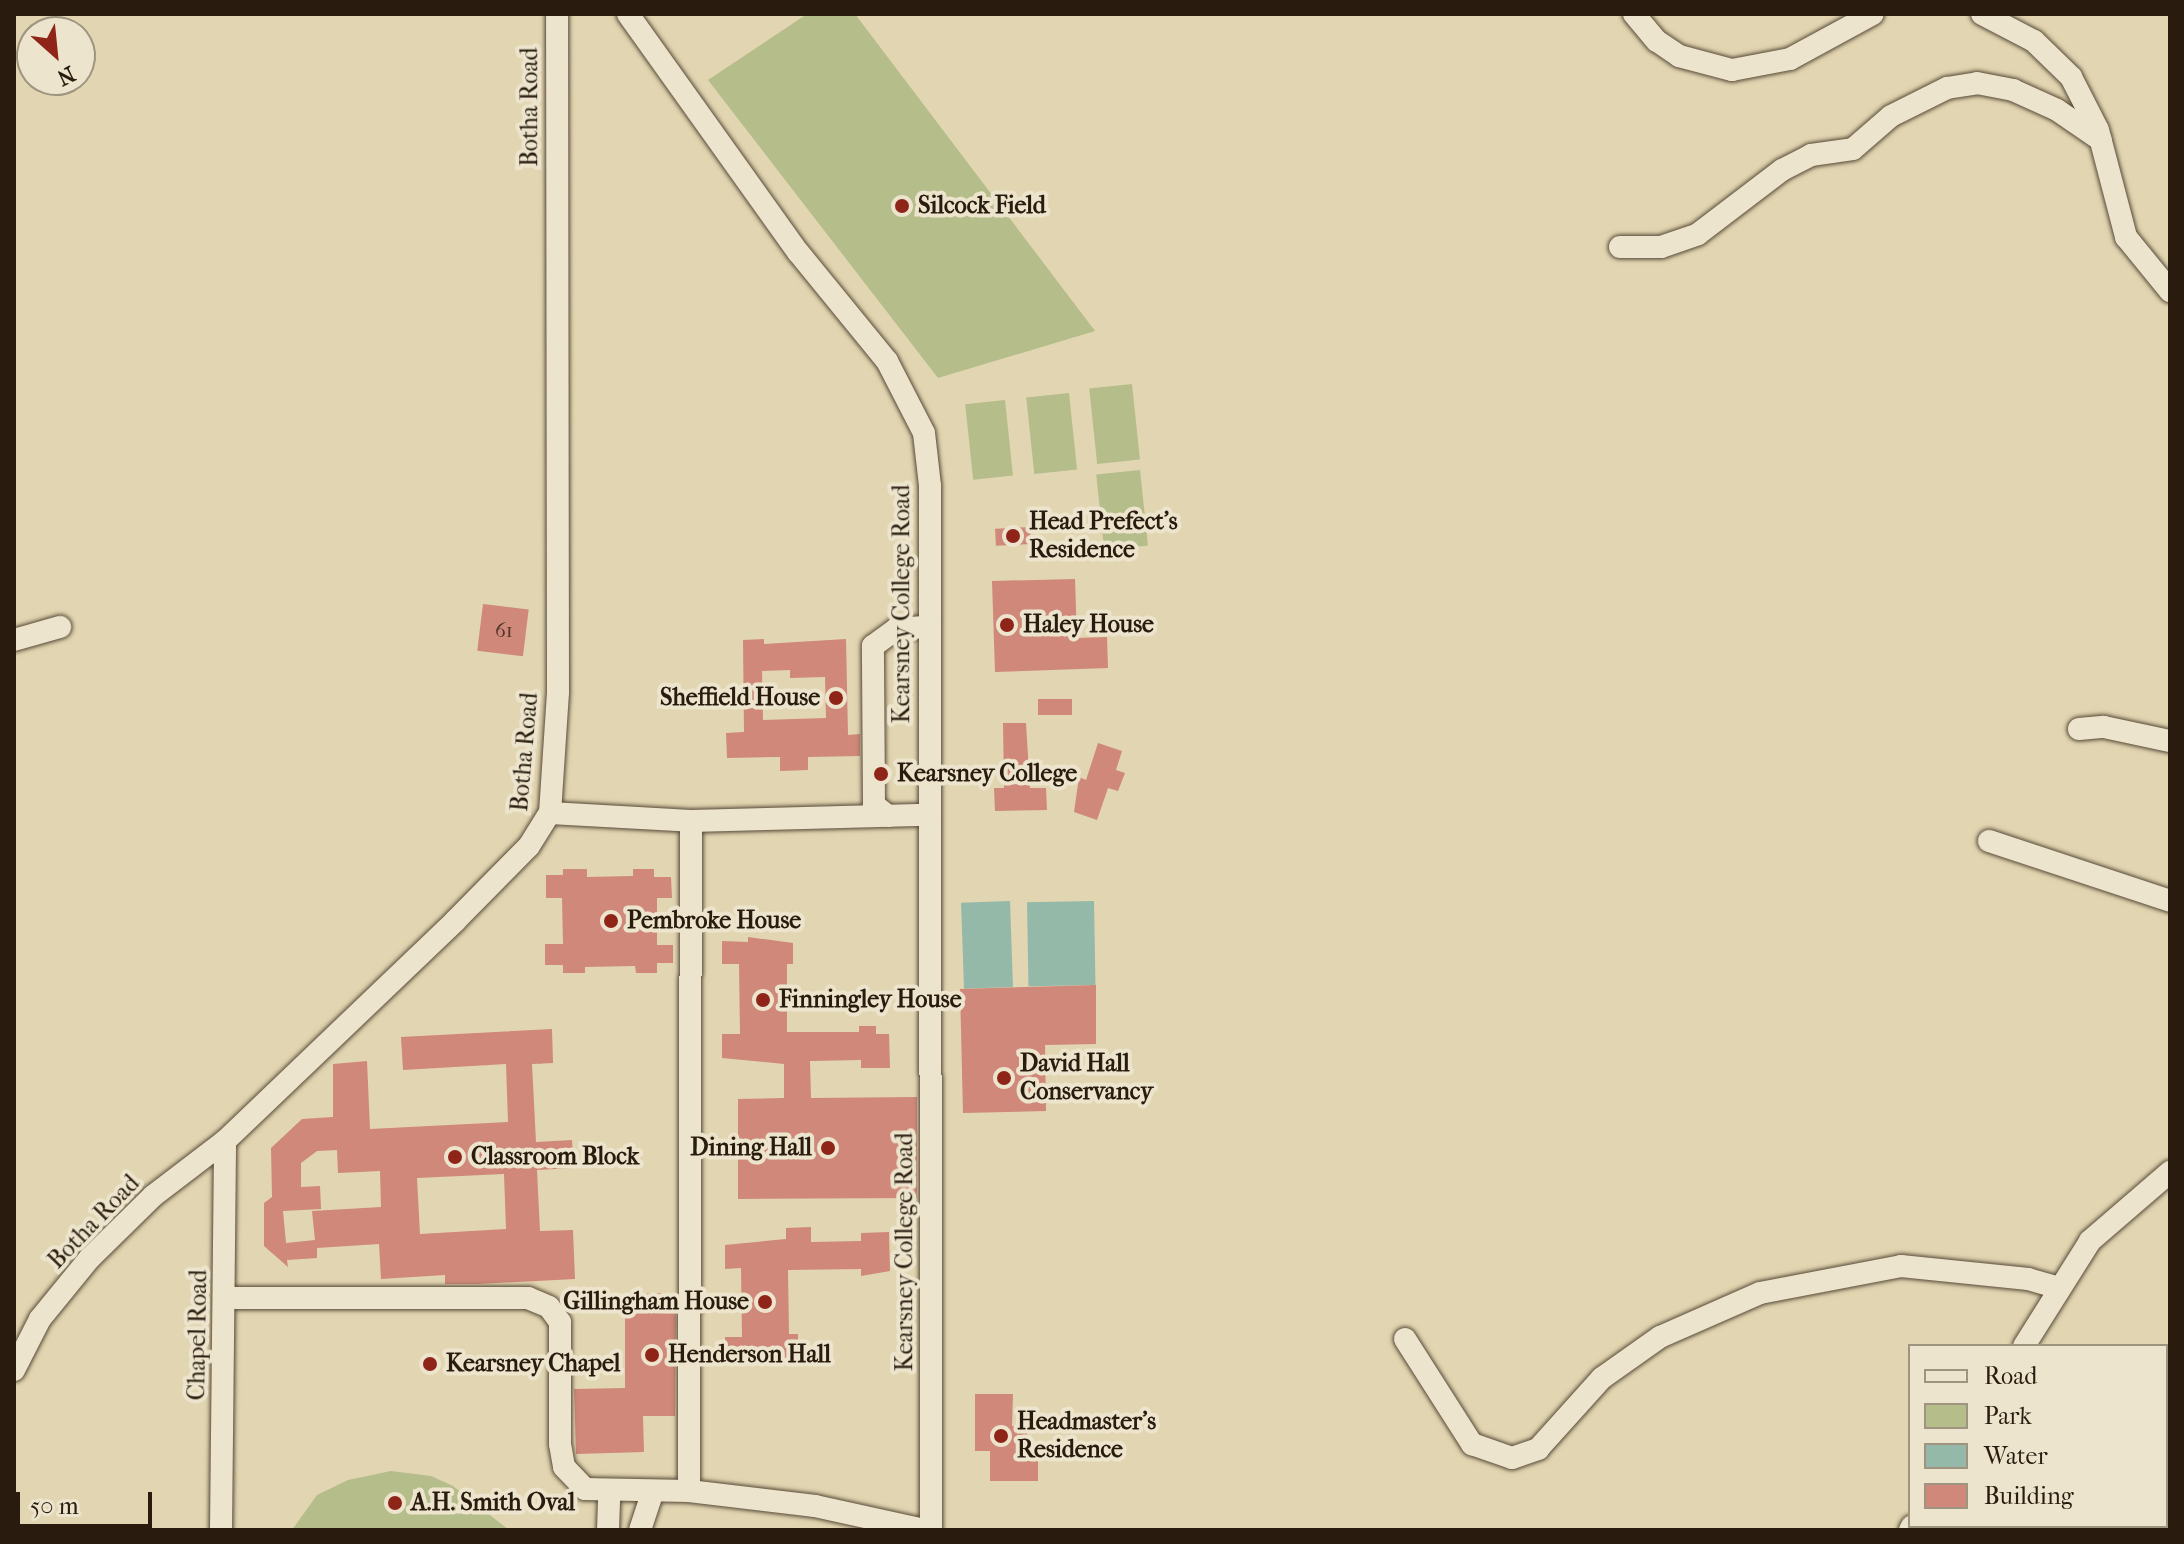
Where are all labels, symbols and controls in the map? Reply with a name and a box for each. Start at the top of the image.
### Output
north arrow [16,16,96,96]
street label: Botha Road [516,47,544,167]
text: N [53,60,79,91]
place label: Silcock Field [918,192,1046,220]
marker: Silcock Field [893,197,911,215]
street label: Kearsney College Road [888,485,916,723]
place label: Head Prefect's Residence [1029,508,1178,564]
marker: Head Prefect's Residence [1004,527,1022,545]
place label: Haley House [1023,611,1154,639]
marker: Haley House [998,616,1016,634]
house number: 61 [495,618,513,642]
place label: Sheffield House [660,684,820,712]
marker: Sheffield House [827,689,845,707]
street label: Botha Road [505,691,545,813]
place label: Kearsney College [897,760,1077,788]
marker: Kearsney College [872,765,890,783]
place label: Pembroke House [627,907,801,935]
marker: Pembroke House [602,912,620,930]
place label: Finningley House [779,986,962,1014]
marker: Finningley House [754,991,772,1009]
place label: David Hall Conservancy [1020,1050,1153,1106]
marker: David Hall Conservancy [995,1069,1013,1087]
street label: Kearsney College Road [891,1133,919,1371]
place label: Dining Hall [690,1134,812,1162]
marker: Dining Hall [819,1139,837,1157]
place label: Classroom Block [471,1143,639,1171]
marker: Classroom Block [446,1148,464,1166]
street label: Botha Road [42,1169,146,1275]
street label: Chapel Road [182,1269,214,1401]
place label: Gillingham House [563,1288,749,1316]
marker: Gillingham House [756,1293,774,1311]
place label: Henderson Hall [668,1341,831,1369]
legend [1908,1344,2168,1528]
marker: Henderson Hall [643,1346,661,1364]
place label: Kearsney Chapel [446,1350,621,1378]
marker: Kearsney Chapel [421,1355,439,1373]
text: Road [1984,1362,2037,1390]
text: Park [1984,1402,2032,1430]
place label: Headmaster's Residence [1017,1408,1156,1464]
marker: Headmaster's Residence [992,1427,1010,1445]
text: Water [1984,1442,2048,1470]
scale bar [20,1476,156,1526]
text: Building [1984,1482,2074,1510]
place label: A.H. Smith Oval [411,1489,575,1517]
text: 50 m [30,1492,79,1520]
marker: A.H. Smith Oval [386,1494,404,1512]

